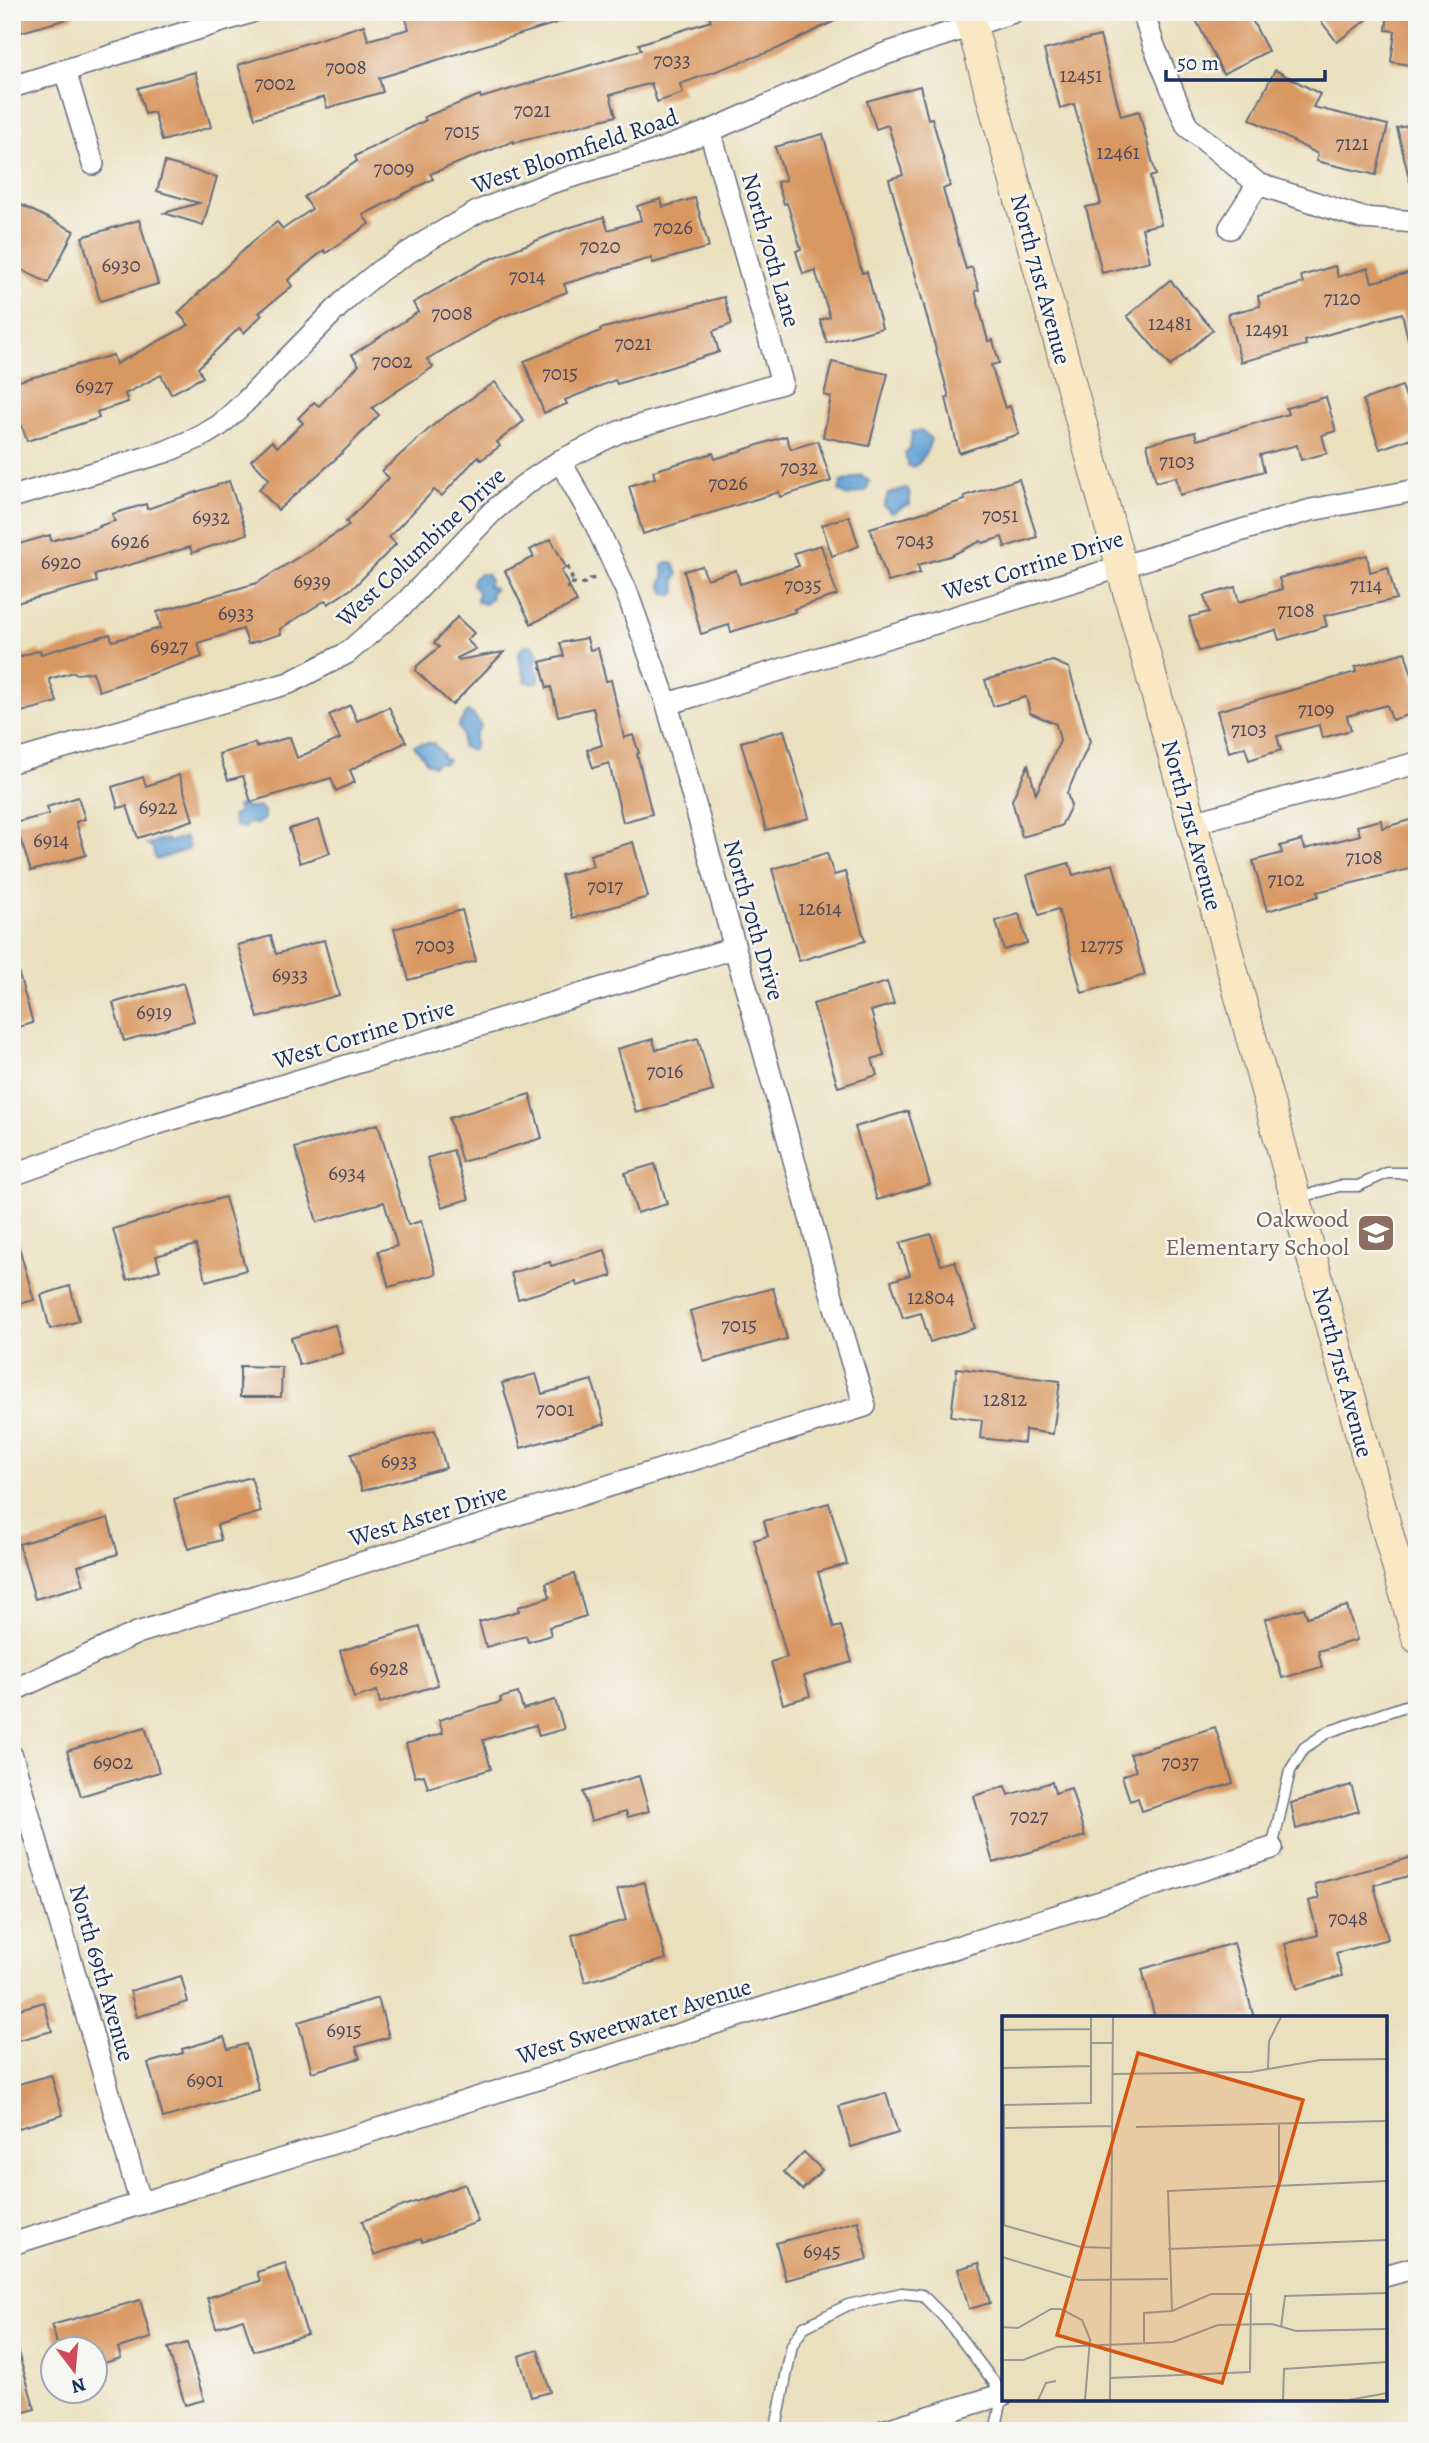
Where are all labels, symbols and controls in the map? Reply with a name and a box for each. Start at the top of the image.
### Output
scale bar [1166,38,1326,82]
house number: 7033 [653,46,691,74]
text: 50 m [1177,49,1219,77]
house number: 7008 [325,53,367,81]
house number: 12451 [1060,61,1102,89]
house number: 7002 [254,69,296,97]
house number: 7021 [513,96,551,124]
street label: West Bloomfield Road [467,101,682,202]
house number: 7015 [444,117,480,145]
house number: 7121 [1335,129,1369,157]
house number: 12461 [1096,138,1140,166]
house number: 7009 [374,154,414,182]
street label: North 70th Lane [734,169,808,331]
street label: North 71st Avenue [1003,190,1079,368]
house number: 7026 [653,213,693,241]
house number: 7020 [579,232,621,260]
house number: 6930 [101,251,141,279]
house number: 7014 [509,262,545,290]
house number: 7120 [1323,284,1361,312]
house number: 7008 [431,299,473,327]
house number: 12481 [1148,309,1192,337]
house number: 12491 [1245,315,1289,343]
house number: 7021 [614,329,652,357]
house number: 7002 [371,347,413,375]
house number: 7015 [542,359,578,387]
house number: 6927 [75,372,113,400]
house number: 7103 [1159,447,1195,475]
house number: 7032 [780,453,818,481]
street label: West Columbine Drive [329,460,513,635]
house number: 7026 [708,469,748,497]
house number: 7051 [982,501,1018,529]
house number: 6932 [192,503,230,531]
street label: West Corrine Drive [938,522,1127,608]
house number: 7043 [896,526,934,554]
house number: 6926 [111,527,150,555]
house number: 6920 [41,548,81,576]
house number: 6939 [293,567,331,595]
house number: 7035 [784,571,822,599]
house number: 7114 [1350,571,1382,599]
house number: 7108 [1277,596,1315,624]
house number: 6933 [218,599,254,627]
house number: 6927 [150,632,188,660]
house number: 7109 [1298,695,1334,723]
house number: 7103 [1231,715,1267,743]
street label: North 71st Avenue [1154,736,1230,914]
house number: 6922 [138,793,178,821]
house number: 6914 [33,826,69,854]
street label: North 70th Drive [716,836,792,1004]
house number: 7108 [1345,843,1383,871]
house number: 7102 [1267,865,1305,893]
house number: 7017 [587,872,623,900]
house number: 12614 [798,894,842,922]
house number: 7003 [415,931,455,959]
house number: 12775 [1080,931,1124,959]
house number: 6933 [272,961,308,989]
street label: West Corrine Drive [269,991,458,1077]
house number: 6919 [136,998,172,1026]
house number: 7016 [647,1057,684,1085]
house number: 6934 [328,1159,366,1187]
place label: Oakwood Elementary School [1165,1203,1349,1263]
school or university icon: Oakwood Elementary School [1355,1212,1397,1254]
house number: 12804 [907,1283,955,1311]
street label: North 71st Avenue [1305,1283,1381,1461]
house number: 7015 [721,1311,757,1339]
house number: 12812 [983,1385,1027,1413]
house number: 7001 [536,1395,574,1423]
house number: 6933 [381,1447,417,1475]
street label: West Aster Drive [344,1476,511,1555]
house number: 6928 [369,1654,409,1682]
house number: 6902 [93,1748,133,1776]
house number: 7037 [1161,1748,1199,1776]
house number: 7027 [1010,1802,1049,1830]
street label: North 69th Avenue [61,1881,143,2065]
house number: 7048 [1328,1904,1368,1932]
street label: West Sweetwater Avenue [512,1970,755,2072]
house number: 6915 [326,2016,362,2044]
inset map [1002,2016,1387,2401]
house number: 6901 [186,2066,224,2094]
house number: 6945 [803,2237,841,2265]
north arrow [38,2334,108,2404]
text: N [68,2371,89,2400]

